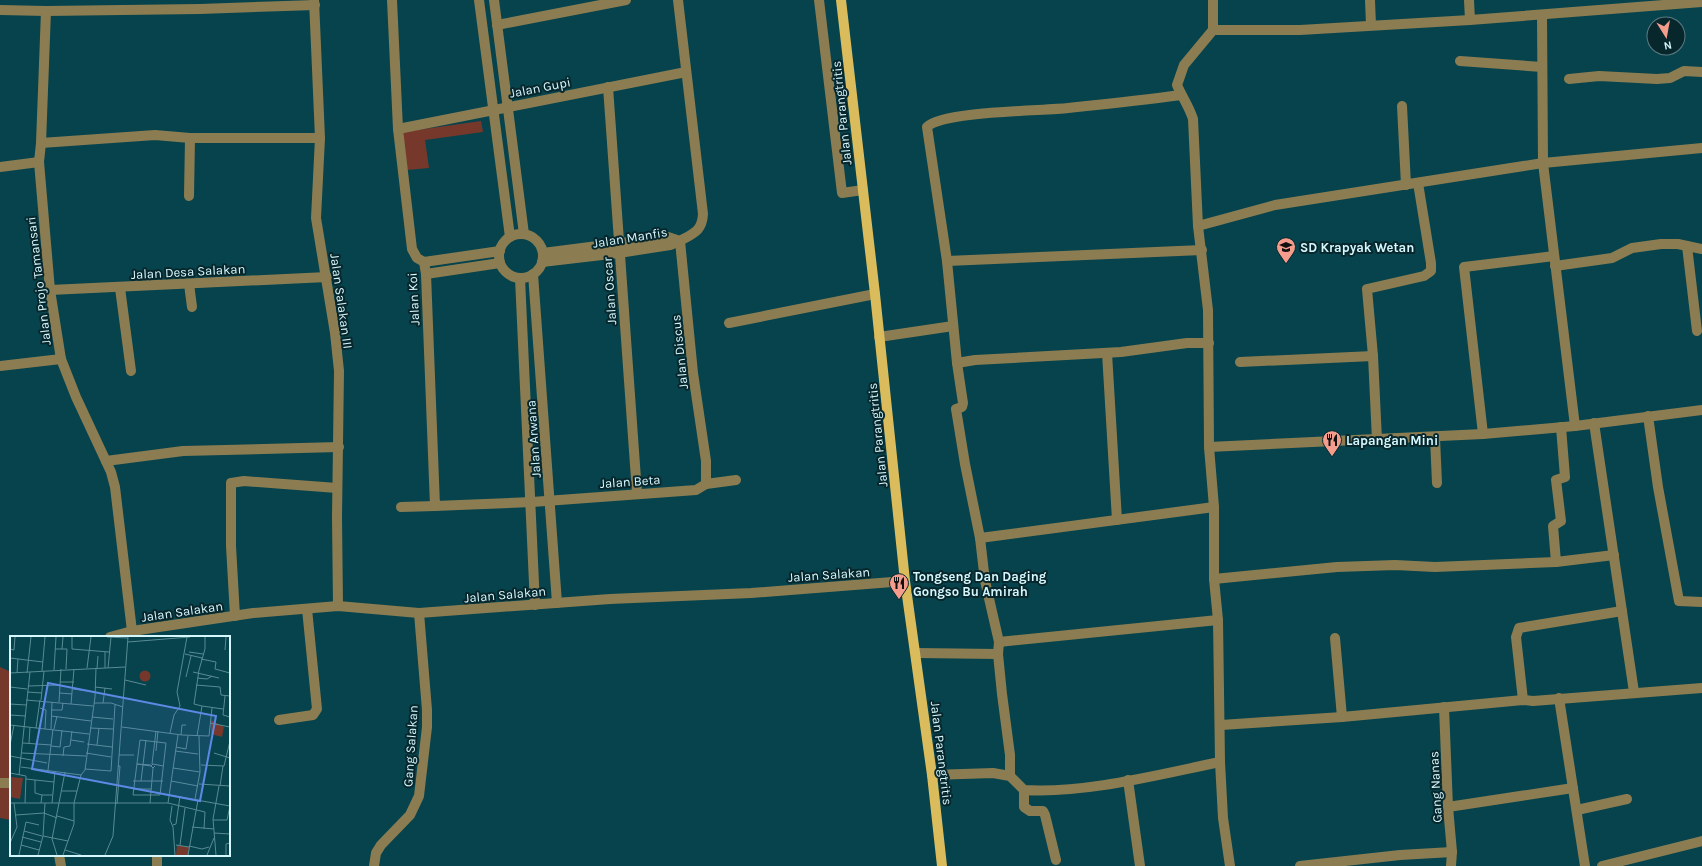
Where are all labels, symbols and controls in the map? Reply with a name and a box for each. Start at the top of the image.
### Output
north arrow [1646,16,1686,56]
text: N [1663,38,1673,52]
street label: Jalan Parangtritis [829,60,854,166]
street label: Jalan Gupi [508,74,572,101]
street label: Jalan Projo Tamansari [23,216,54,346]
street label: Jalan Manfis [592,224,669,251]
school or university icon: SD Krapyak Wetan [1275,236,1297,264]
place label: SD Krapyak Wetan [1300,240,1414,255]
street label: Jalan Salakan III [327,252,356,350]
street label: Jalan Oscar [600,256,619,325]
street label: Jalan Desa Salakan [130,261,246,282]
street label: Jalan Koi [405,272,422,326]
street label: Jalan Discus [668,314,691,390]
street label: Jalan Parangtritis [865,382,890,488]
street label: Jalan Arwana [523,400,544,478]
restaurant icon: Lapangan Mini [1321,429,1343,457]
place label: Lapangan Mini [1346,433,1438,448]
street label: Jalan Beta [599,472,661,491]
street label: Jalan Salakan [787,564,871,585]
place label: Tongseng Dan Daging Gongso Bu Amirah [913,569,1047,599]
restaurant icon: Tongseng Dan Daging Gongso Bu Amirah [888,572,910,600]
street label: Jalan Salakan [463,583,547,606]
street label: Jalan Salakan [140,598,224,625]
inset map [10,636,230,856]
street label: Jalan Parangtritis [928,700,955,806]
street label: Gang Salakan [400,705,421,787]
street label: Gang Nanas [1426,751,1445,823]

